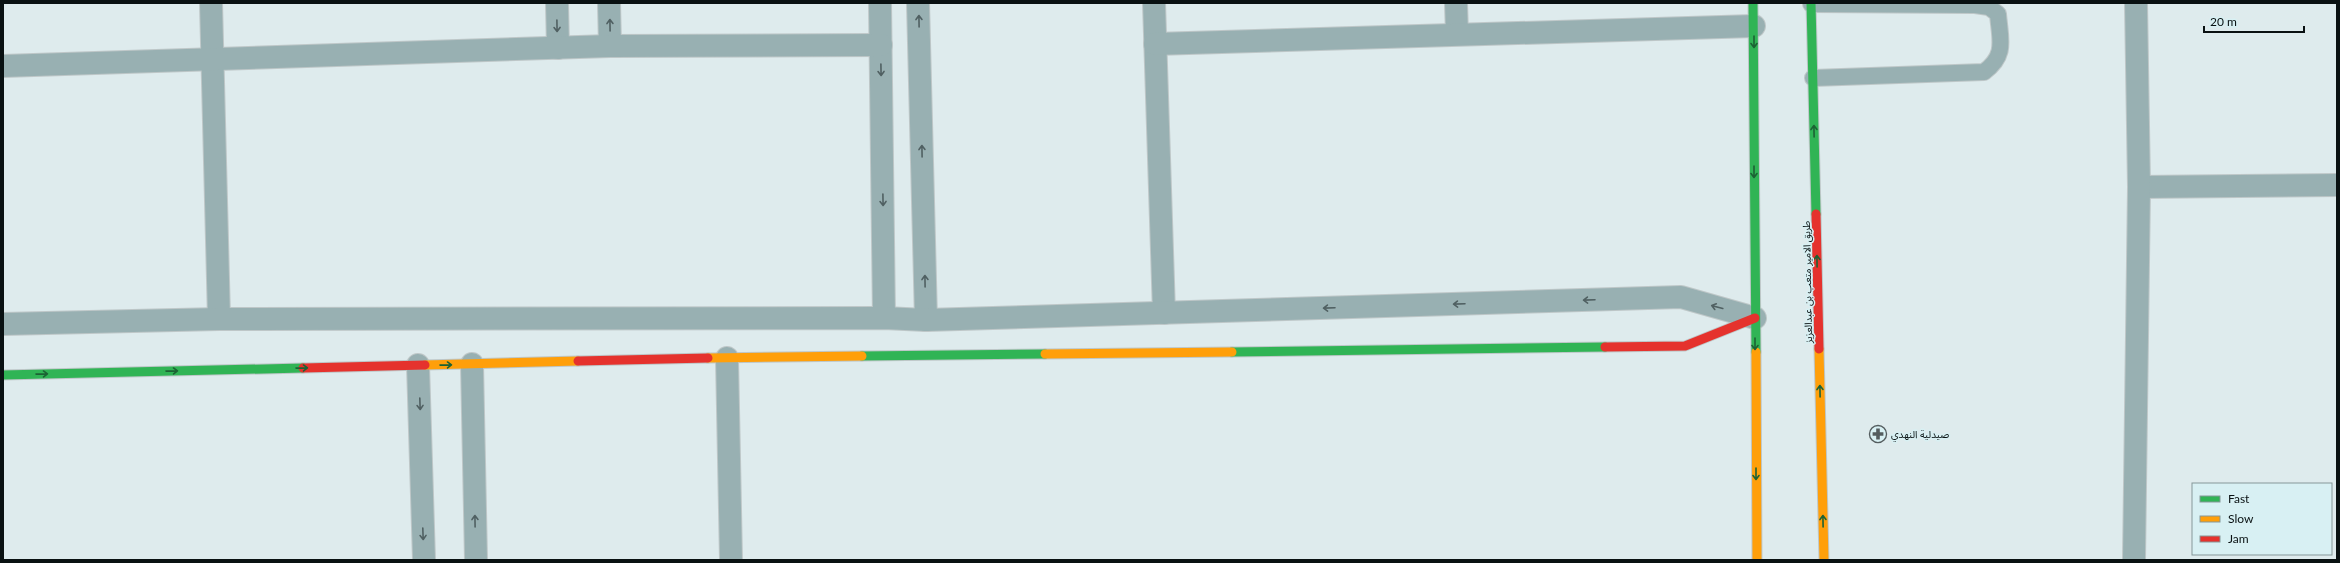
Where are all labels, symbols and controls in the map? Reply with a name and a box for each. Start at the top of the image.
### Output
scale bar [2204,8,2304,34]
text: 20 m [2210,14,2237,29]
one-way arrow [915,15,922,28]
one-way arrow [554,19,561,32]
one-way arrow [606,19,614,32]
one-way arrow [1750,35,1758,48]
one-way arrow [877,63,885,76]
one-way arrow [1810,125,1818,138]
one-way arrow [918,145,926,158]
one-way arrow [1750,165,1758,178]
one-way arrow [879,193,887,206]
street label: طريق الامير متعب بن عبدالعزيز [1800,220,1815,344]
one-way arrow [1813,255,1821,268]
one-way arrow [921,275,929,288]
one-way arrow [1583,296,1596,304]
one-way arrow [1453,300,1466,308]
one-way arrow [1711,303,1724,310]
one-way arrow [1323,304,1336,312]
one-way arrow [1751,337,1759,350]
one-way arrow [439,361,452,369]
one-way arrow [295,364,308,372]
one-way arrow [165,368,178,375]
one-way arrow [35,371,48,378]
one-way arrow [1816,385,1824,398]
one-way arrow [416,397,423,410]
pharmacy icon: صيدلية النهدي [1868,424,1888,444]
place label: صيدلية النهدي [1891,428,1949,442]
one-way arrow [1752,467,1760,480]
legend [2192,483,2332,555]
text: Fast [2228,491,2250,506]
text: Slow [2228,511,2254,526]
one-way arrow [471,515,479,528]
one-way arrow [1819,515,1827,528]
one-way arrow [419,527,427,540]
text: Jam [2228,531,2249,546]

